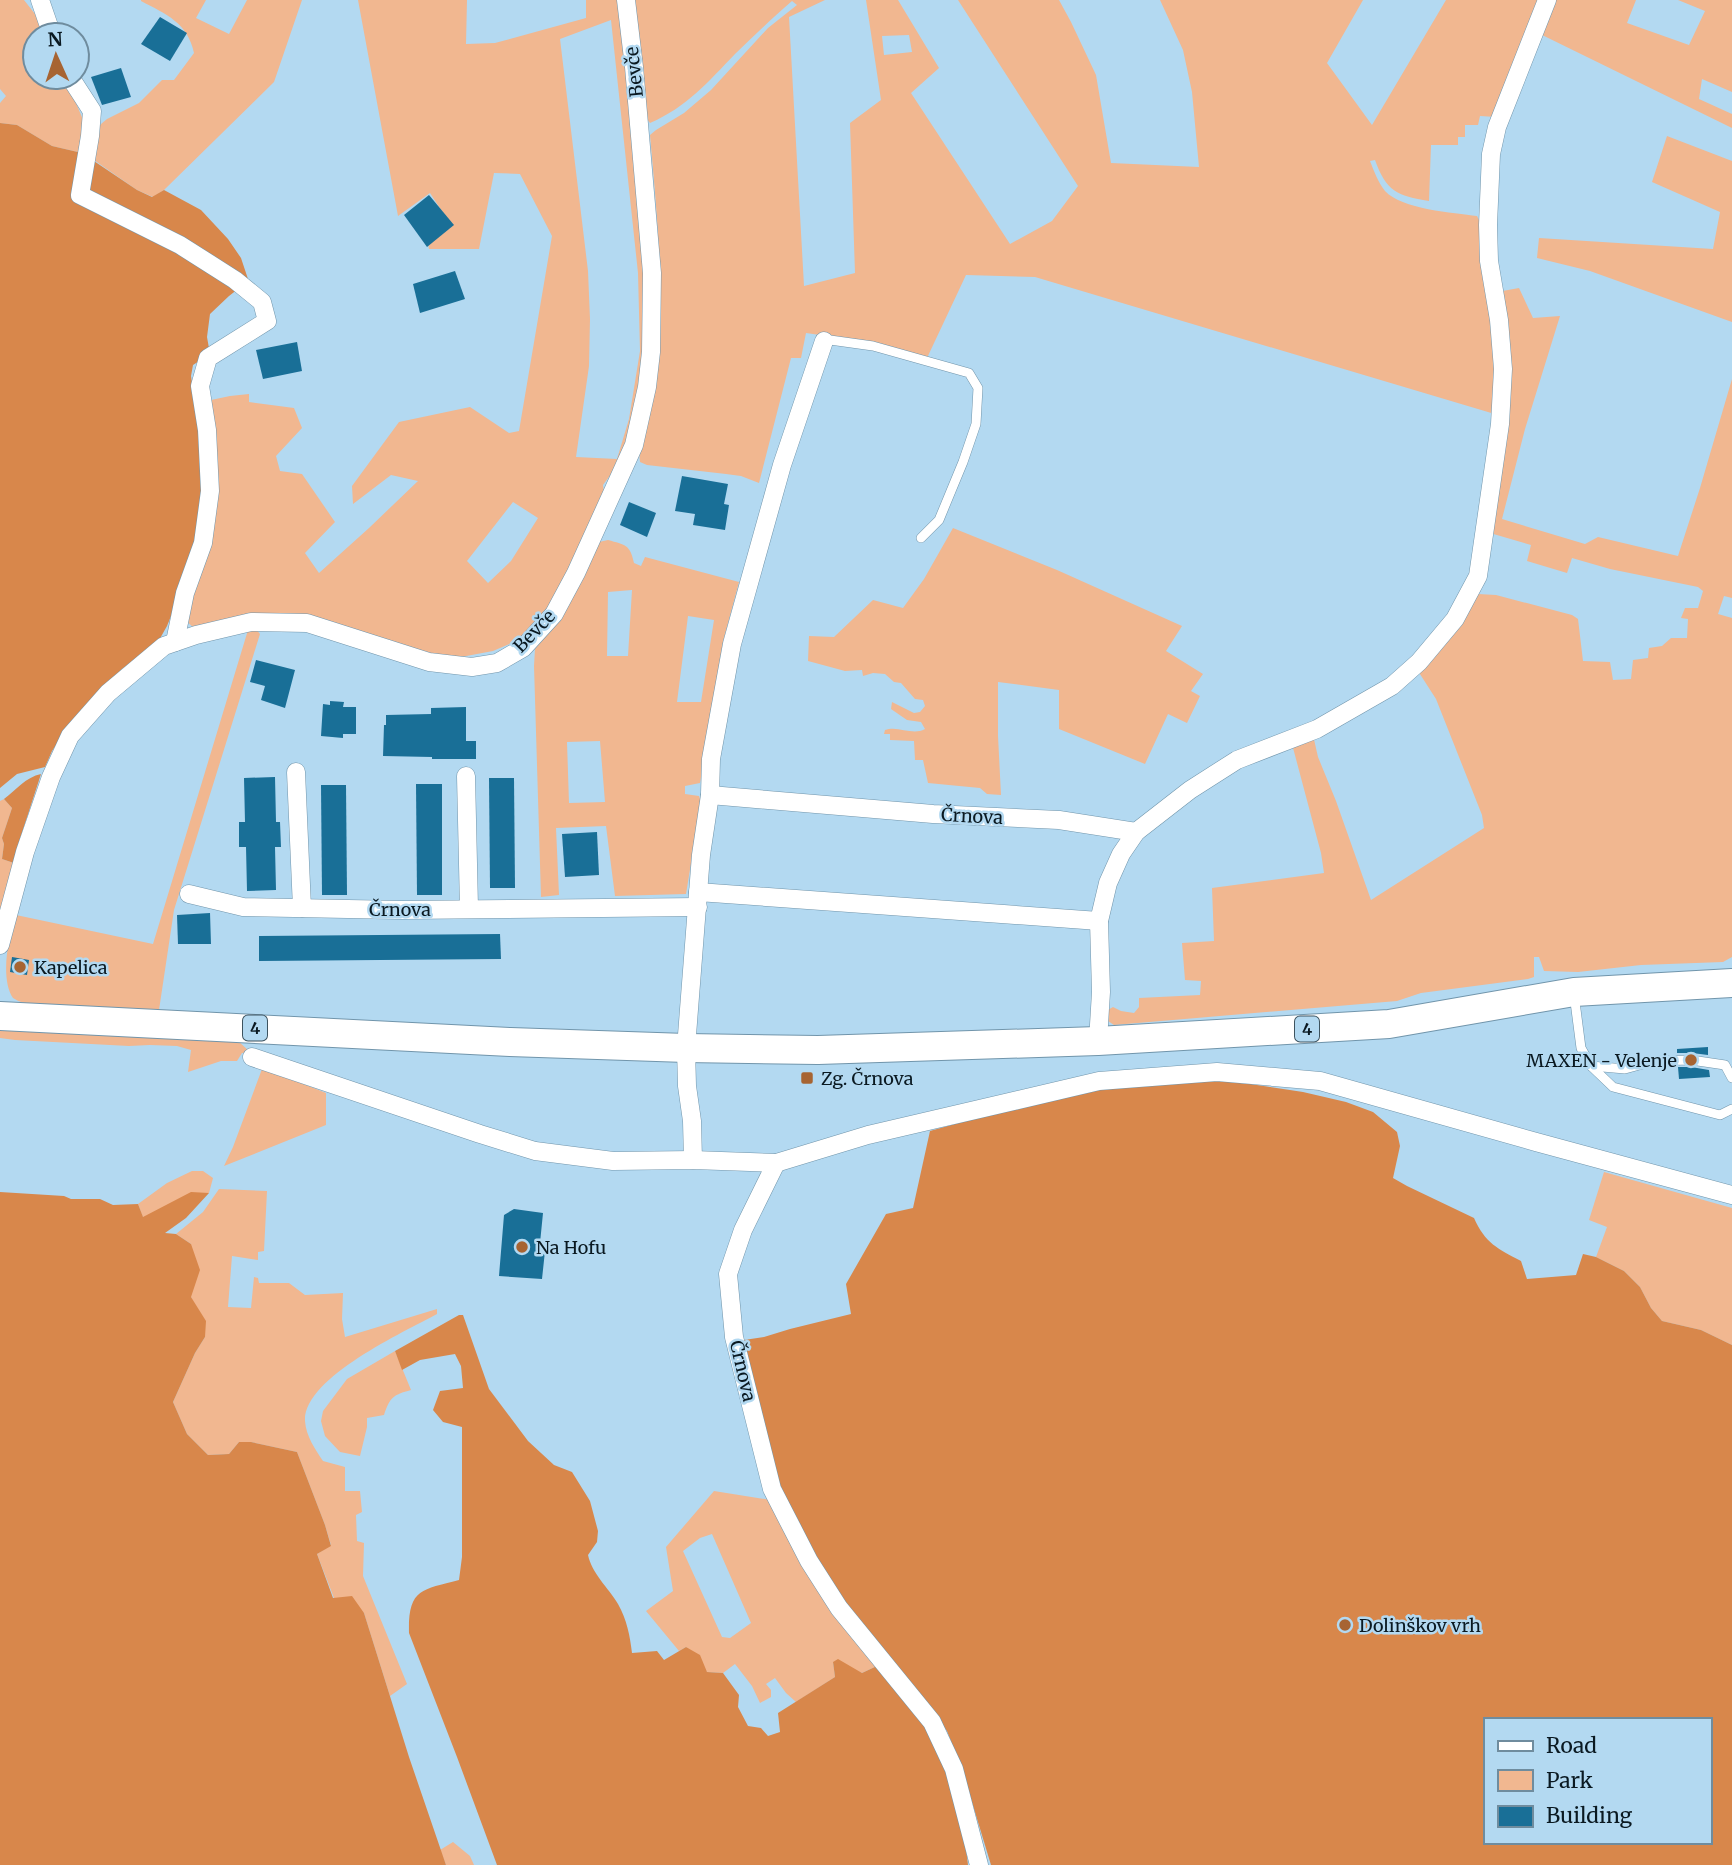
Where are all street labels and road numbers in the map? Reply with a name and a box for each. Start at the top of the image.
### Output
street label: Bevče [620,46,648,98]
street label: Bevče [508,605,560,657]
street label: Črnova [941,803,1004,829]
street label: Črnova [369,898,431,921]
road number: 4 [243,1016,267,1040]
road number: 4 [1295,1016,1319,1042]
street label: Črnova [725,1338,761,1404]

